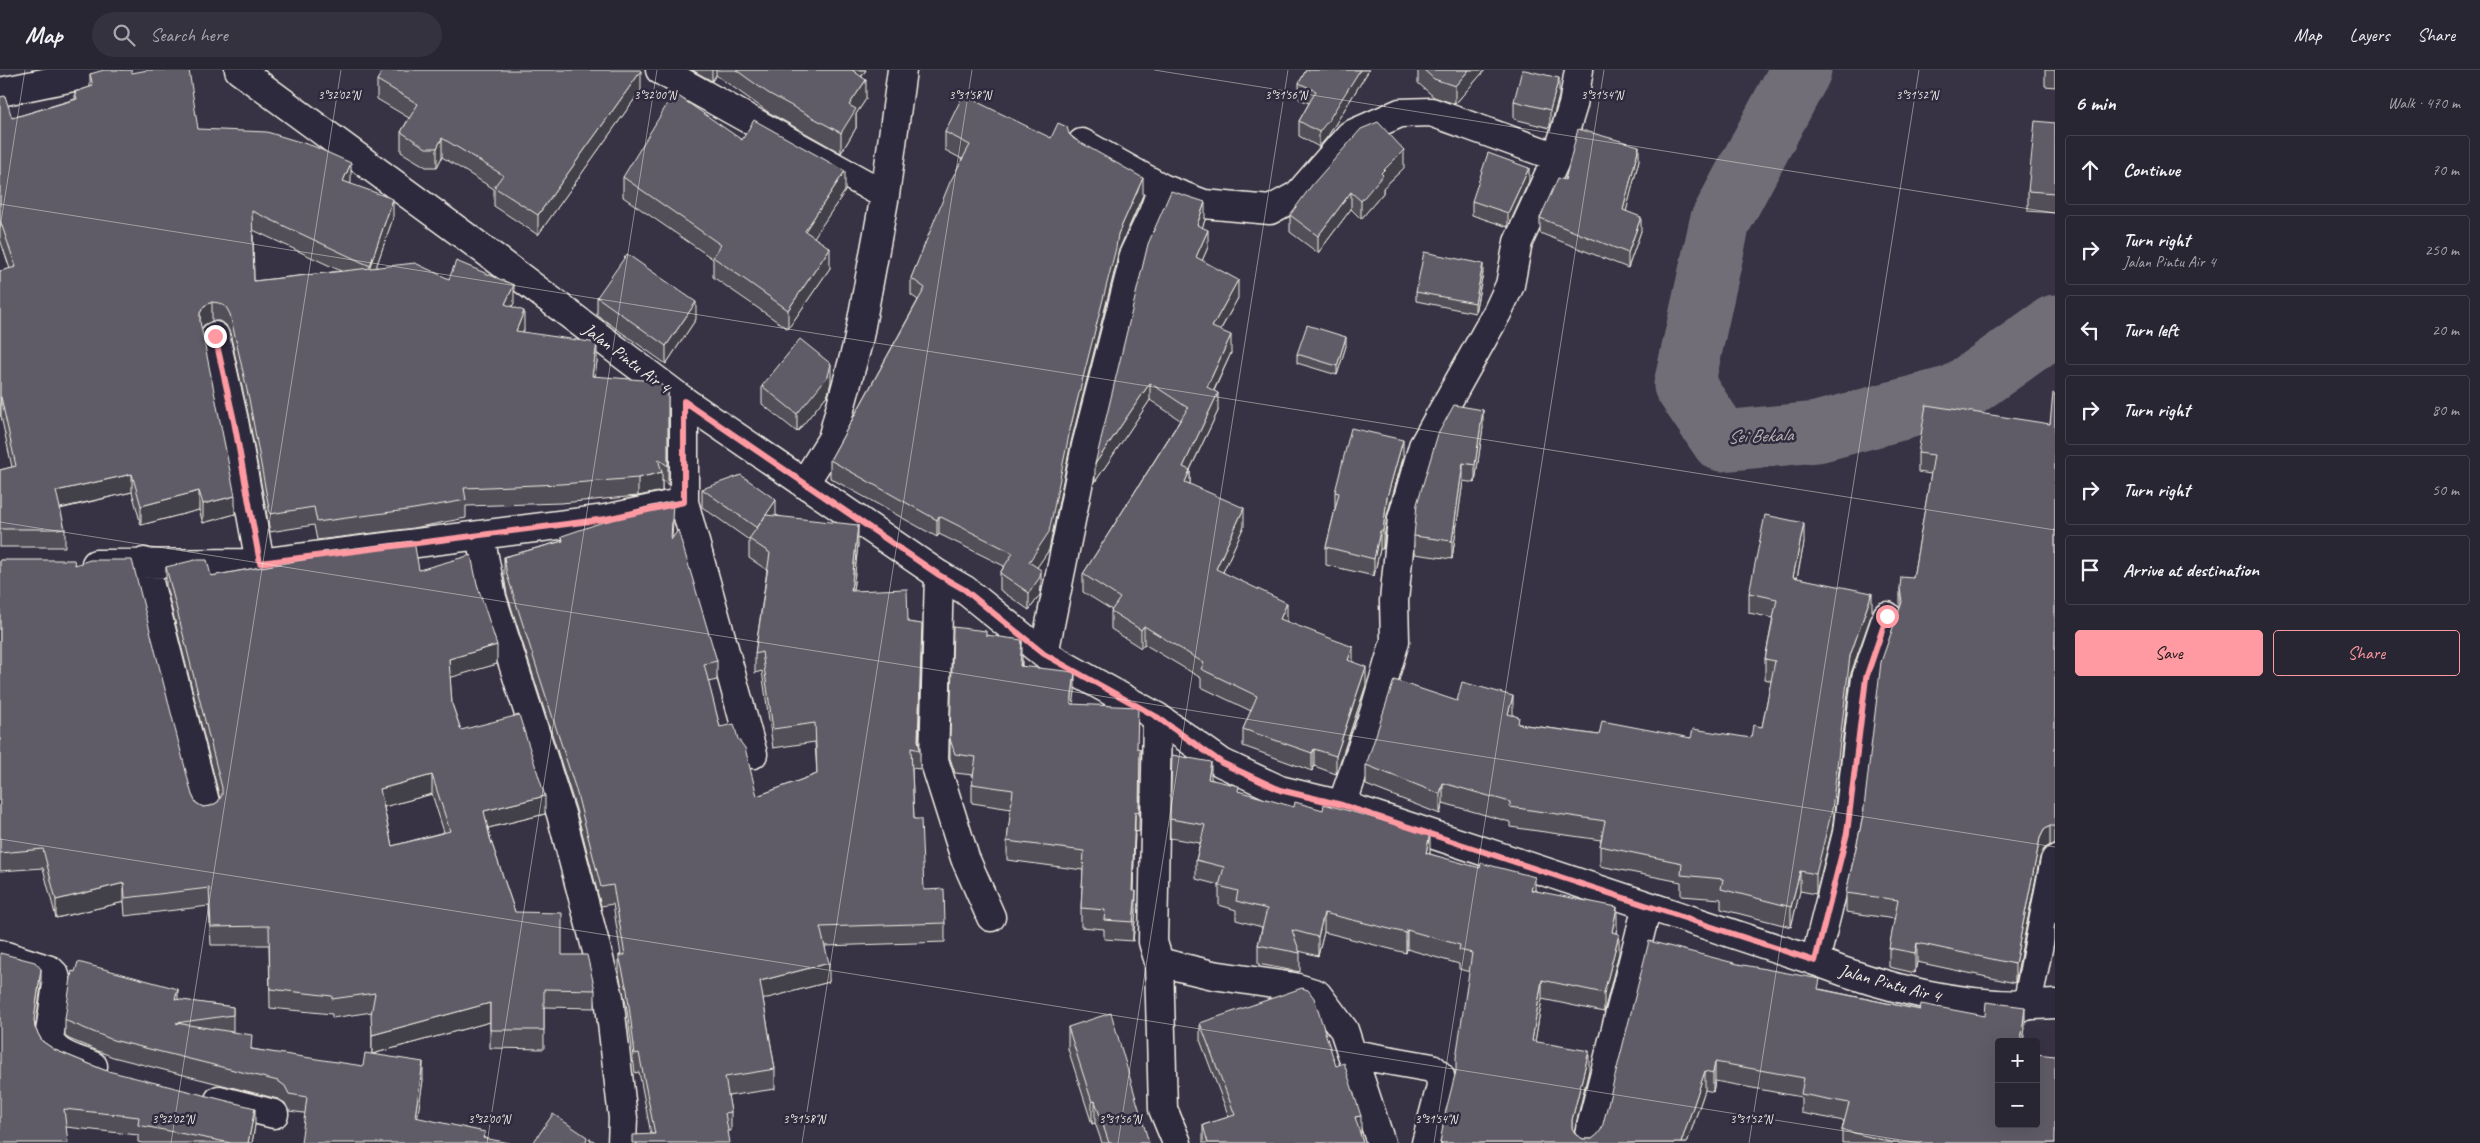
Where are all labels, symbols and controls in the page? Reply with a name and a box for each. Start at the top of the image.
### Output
search box [92,12,442,57]
text: Map [25,20,62,50]
icon: search [110,21,138,49]
text: Search here [150,23,228,47]
text: Map [2294,24,2322,46]
text: Layers [2350,24,2389,46]
text: Share [2417,24,2455,46]
text: 3°32'02"N [318,87,362,103]
text: 3°32'00"N [634,87,678,103]
text: 3°31'58"N [949,87,993,103]
text: 3°31'56"N [1265,87,1309,103]
text: 3°31'54"N [1581,87,1625,103]
text: 3°31'52"N [1896,87,1940,103]
text: 6 min [2075,90,2116,116]
text: Walk · 470 m [2388,93,2460,113]
icon: ahead [2076,156,2104,184]
text: Continue [2123,158,2180,182]
text: 70 m [2432,160,2459,180]
text: Turn right [2123,228,2190,252]
icon: right [2076,236,2104,264]
text: 250 m [2425,240,2459,260]
text: Jalan Pintu Air 4 [2123,252,2216,272]
icon: left [2076,316,2104,344]
street label: Jalan Pintu Air 4 [578,317,677,399]
text: Turn left [2123,318,2178,342]
text: 20 m [2432,320,2459,340]
route end [204,325,227,348]
icon: right [2076,396,2104,424]
text: Turn right [2123,398,2190,422]
text: 80 m [2432,400,2459,420]
water label: Sei Bekala [1727,423,1795,449]
icon: right [2076,476,2104,504]
text: Turn right [2123,478,2190,502]
text: 50 m [2432,480,2459,500]
icon: arrive [2076,556,2104,584]
text: Arrive at destination [2123,558,2259,582]
route start [1876,605,1899,628]
button: Save [2075,630,2263,676]
button: Share [2273,630,2460,676]
street label: Jalan Pintu Air 4 [1836,959,1945,1008]
map controls [1995,1038,2040,1128]
button: + [1995,1038,2040,1083]
button: − [1995,1083,2040,1128]
text: 3°32'02"N [152,1111,196,1127]
text: 3°32'00"N [468,1111,512,1127]
text: 3°31'58"N [783,1111,827,1127]
text: 3°31'56"N [1099,1111,1143,1127]
text: 3°31'54"N [1415,1111,1459,1127]
text: 3°31'52"N [1730,1111,1774,1127]

